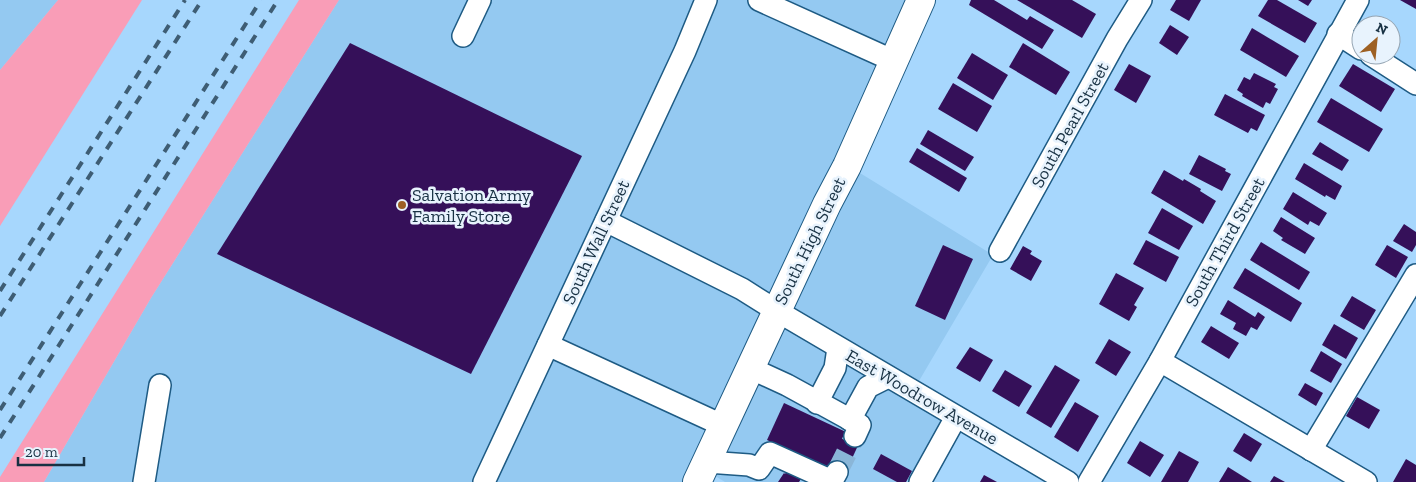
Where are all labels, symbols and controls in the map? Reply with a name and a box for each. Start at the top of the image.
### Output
north arrow [1351,15,1401,65]
text: N [1373,19,1391,39]
street label: South Pearl Street [1026,58,1114,192]
street label: South High Street [770,173,851,309]
street label: South Third Street [1180,173,1270,311]
street label: South Wall Street [558,176,635,308]
place label: Salvation Army Family Store [412,184,532,227]
marker: Salvation Army Family Store [396,199,408,211]
street label: East Woodrow Avenue [842,344,1002,450]
scale bar [18,434,84,466]
text: 20 m [25,443,58,461]

